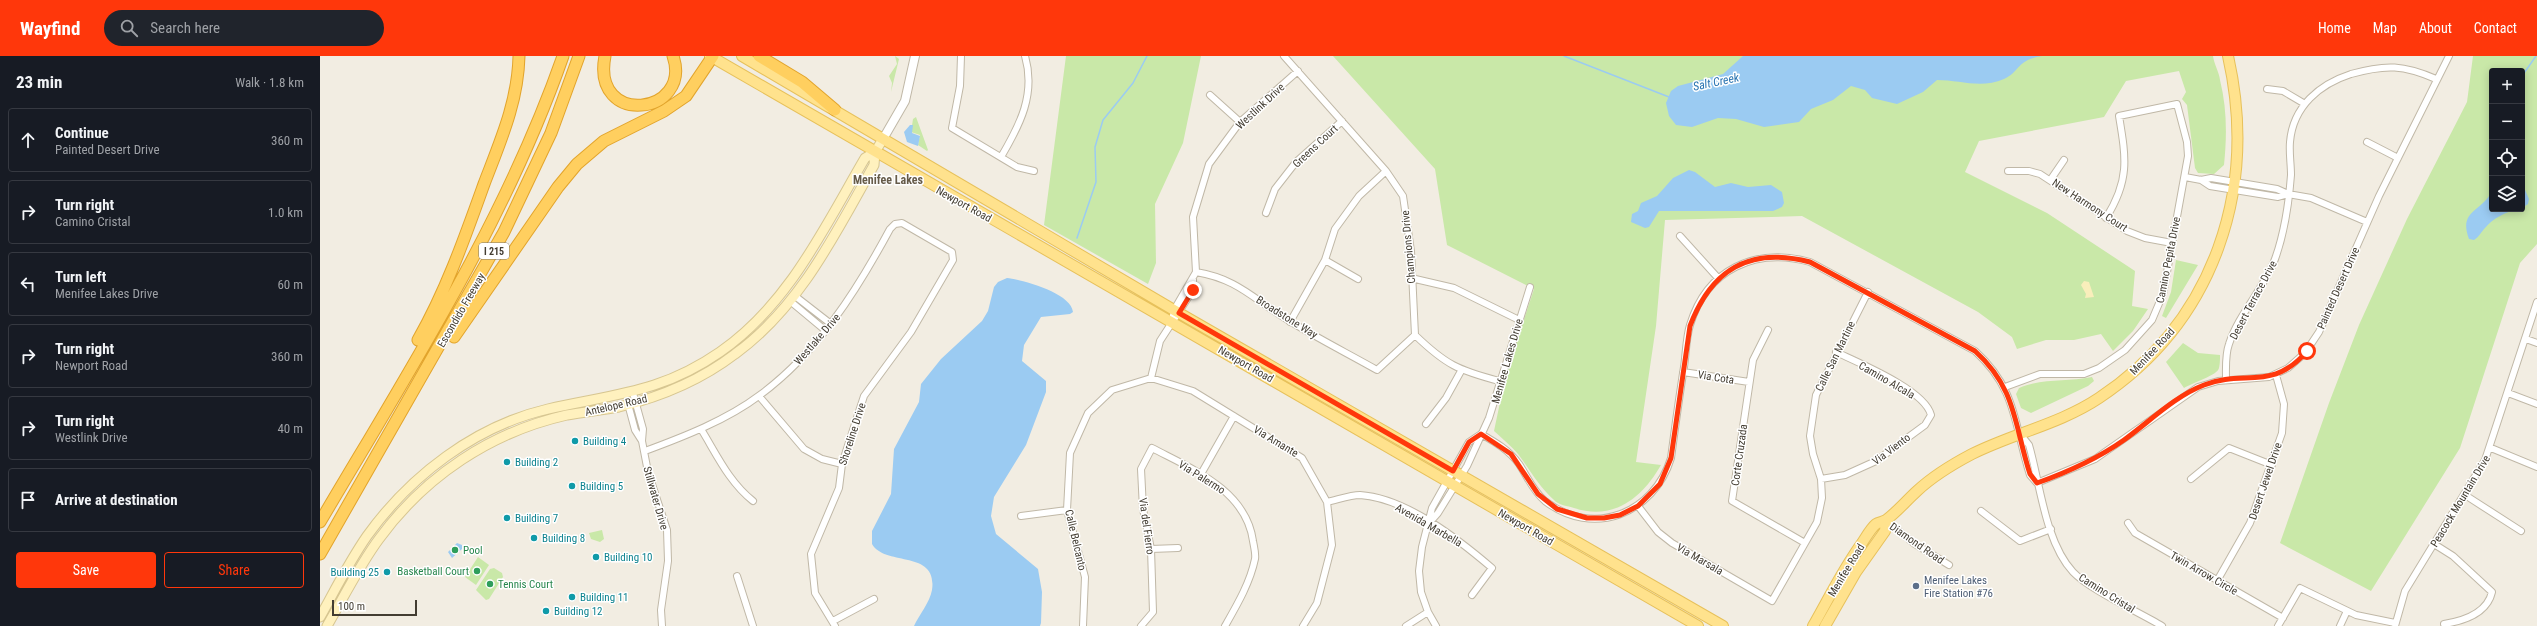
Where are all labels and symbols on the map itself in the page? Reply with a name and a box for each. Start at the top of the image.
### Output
water label: Salt Creek [1692,70,1741,94]
street label: Westlink Drive [1233,81,1287,132]
street label: Greens Court [1290,122,1341,171]
district label: Menifee Lakes [853,173,924,187]
street label: New Harmony Court [2050,176,2130,235]
street label: Newport Road [934,184,994,225]
street label: Champions Drive [1399,210,1418,284]
street label: Camino Pepita Drive [2154,216,2183,304]
road number: I 215 [479,243,509,259]
street label: Painted Desert Drive [2315,245,2362,331]
street label: Desert Terrace Drive [2227,259,2280,342]
street label: Escondido Freeway [435,270,488,350]
route end [1184,281,1202,299]
street label: Broadstone Way [1254,293,1320,342]
street label: Westlake Drive [792,311,843,368]
street label: Menifee Lakes Drive [1489,317,1526,405]
street label: Calle San Martine [1813,319,1858,393]
street label: Menifee Road [2127,325,2177,378]
route start [2298,342,2316,360]
street label: Newport Road [1216,343,1276,385]
street label: Camino Alcala [1856,359,1917,402]
street label: Via Cota [1697,368,1735,387]
street label: Antelope Road [584,392,648,419]
street label: Shoreline Drive [836,401,869,467]
street label: Via Amante [1251,423,1301,460]
street label: Corte Cruzada [1729,423,1750,487]
street label: Via Viento [1870,431,1913,468]
place label: Building 4 [583,435,627,448]
marker: Building 4 [570,436,580,446]
street label: Desert Jewel Drive [2246,441,2285,521]
street label: Peacock Mountain Drive [2428,453,2493,550]
place label: Building 2 [515,456,558,469]
marker: Building 2 [502,457,512,467]
street label: Via Palermo [1176,458,1228,497]
street label: Stillwater Drive [640,465,671,531]
place label: Building 5 [580,480,623,493]
marker: Building 5 [567,481,577,491]
street label: Via del Fierro [1136,497,1157,556]
street label: Avenida Marbella [1393,501,1464,550]
street label: Newport Road [1496,506,1556,548]
street label: Calle Belcanto [1062,508,1089,572]
place label: Building 7 [515,512,558,525]
marker: Building 7 [502,513,512,523]
street label: Diamond Road [1887,520,1946,567]
place label: Building 8 [542,532,585,545]
marker: Building 8 [529,533,539,543]
street label: Via Marsala [1674,541,1725,578]
street label: Menifee Road [1826,541,1867,599]
place label: Pool [463,544,483,557]
marker: Pool [450,545,460,555]
street label: Twin Arrow Circle [2168,549,2240,598]
place label: Building 10 [604,551,653,564]
marker: Building 10 [591,552,601,562]
place label: Basketball Court [397,565,469,578]
place label: Building 25 [331,566,379,579]
marker: Basketball Court [472,566,482,576]
marker: Building 25 [382,567,392,577]
street label: Camino Cristal [2076,571,2137,616]
place label: Menifee Lakes Fire Station #76 [1924,574,1993,600]
place label: Tennis Court [498,578,553,591]
marker: Tennis Court [485,579,495,589]
marker: Menifee Lakes Fire Station #76 [1911,581,1921,591]
place label: Building 11 [580,591,629,604]
marker: Building 11 [567,592,577,602]
scale bar [332,598,417,617]
place label: Building 12 [554,605,603,618]
marker: Building 12 [541,606,551,616]

